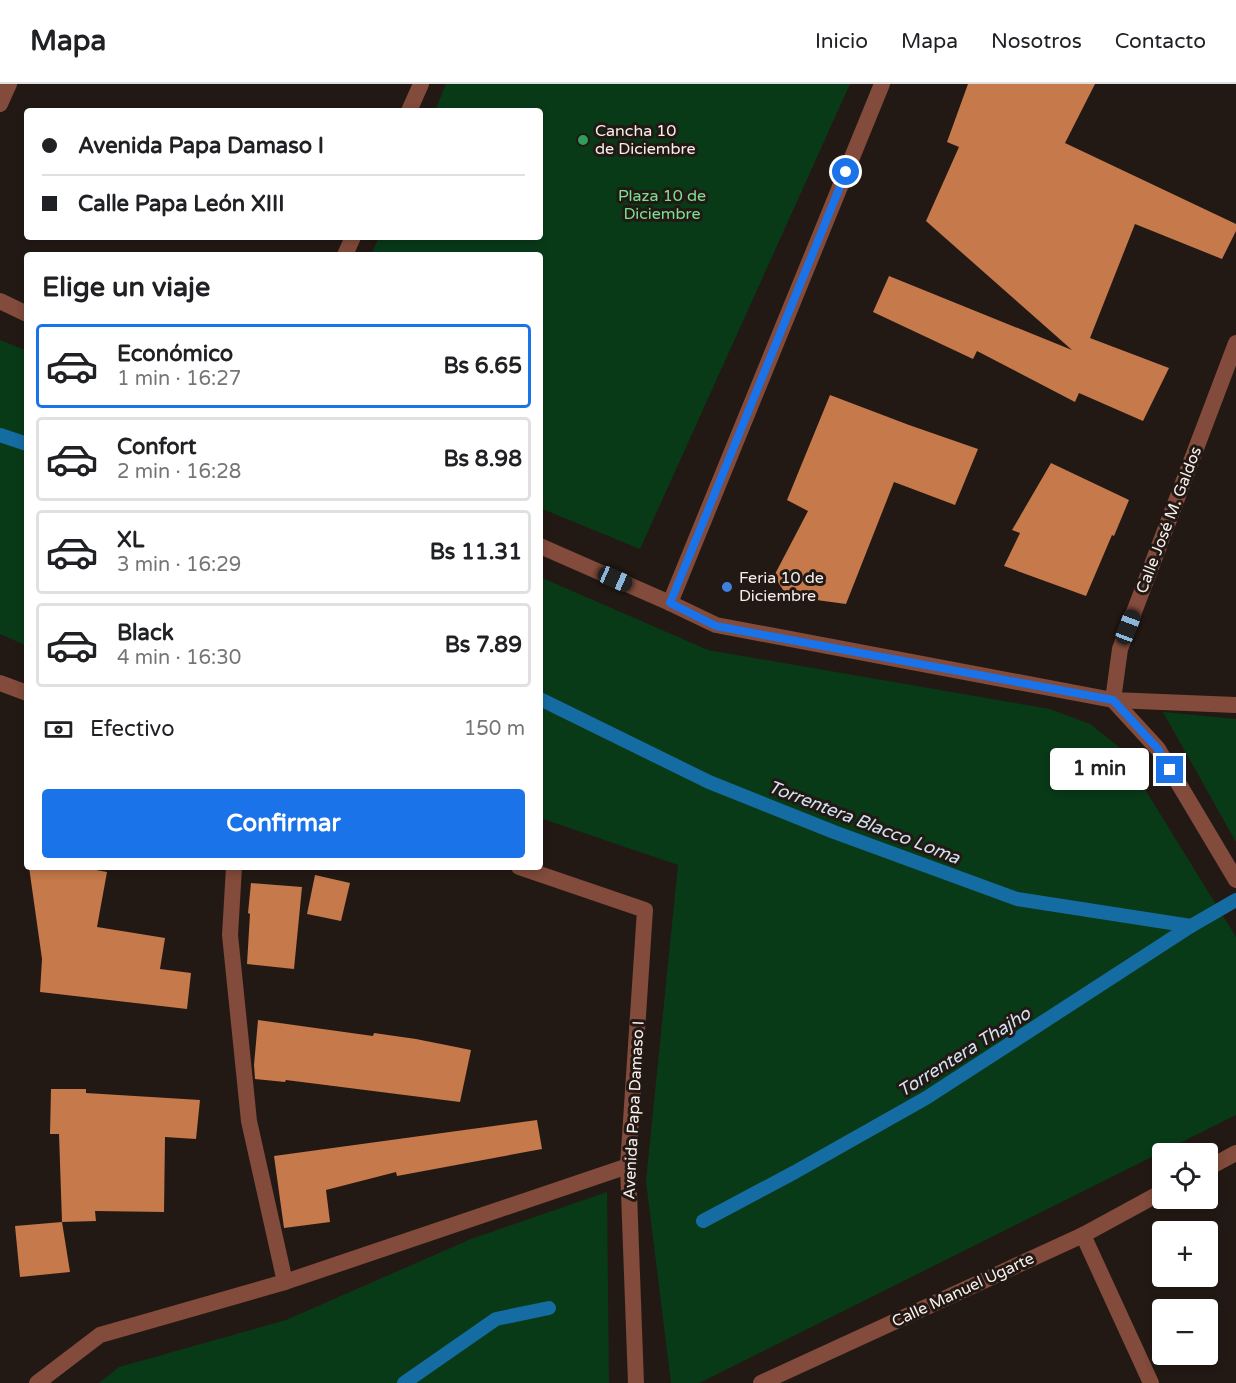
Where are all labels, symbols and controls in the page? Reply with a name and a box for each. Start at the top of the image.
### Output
text: Mapa [30,24,106,58]
text: Inicio [815,29,868,54]
text: Mapa [901,29,958,54]
text: Nosotros [991,29,1082,54]
text: Contacto [1115,29,1206,54]
place label: Cancha 10 de Diciembre [595,121,695,159]
text: Avenida Papa Damaso I [78,133,324,159]
marker: Cancha 10 de Diciembre [576,133,590,147]
route start [832,158,859,185]
park label: Plaza 10 de Diciembre [618,186,706,224]
text: Calle Papa León XIII [78,191,285,217]
text: Elige un viaje [42,271,210,304]
icon: car [45,339,99,393]
text: Económico [117,341,233,367]
text: Bs 6.65 [444,353,522,379]
text: 1 min · 16:27 [117,367,241,391]
icon: car [45,432,99,486]
text: Confort [117,434,196,460]
street label: Calle José M. Galdos [1132,444,1206,596]
text: Bs 8.98 [444,446,522,472]
text: 2 min · 16:28 [117,460,241,484]
icon: car [45,525,99,579]
text: XL [117,527,144,553]
text: Bs 11.31 [430,539,522,565]
text: 3 min · 16:29 [117,553,241,577]
car [595,563,635,595]
place label: Feria 10 de Diciembre [739,568,824,606]
marker: Feria 10 de Diciembre [720,580,734,594]
car [1113,607,1143,647]
icon: car [45,618,99,672]
text: Black [117,620,174,646]
text: Bs 7.89 [445,632,522,658]
text: 4 min · 16:30 [117,646,241,670]
icon: cash [42,713,75,746]
text: Efectivo [90,716,175,742]
text: 150 m [464,717,525,741]
callout: 1 min [1050,749,1149,791]
route end [1156,756,1183,783]
text: 1 min [1073,757,1126,781]
water label: Torrentera Blacco Loma [765,775,964,869]
button: Confirmar [42,789,525,858]
water label: Torrentera Thajho [894,1002,1035,1102]
street label: Avenida Papa Damaso I [619,1020,649,1200]
map controls [1152,1143,1218,1365]
button: locate [1152,1143,1218,1209]
button: + [1152,1221,1218,1287]
street label: Calle Manuel Ugarte [889,1248,1037,1332]
button: − [1152,1299,1218,1365]

